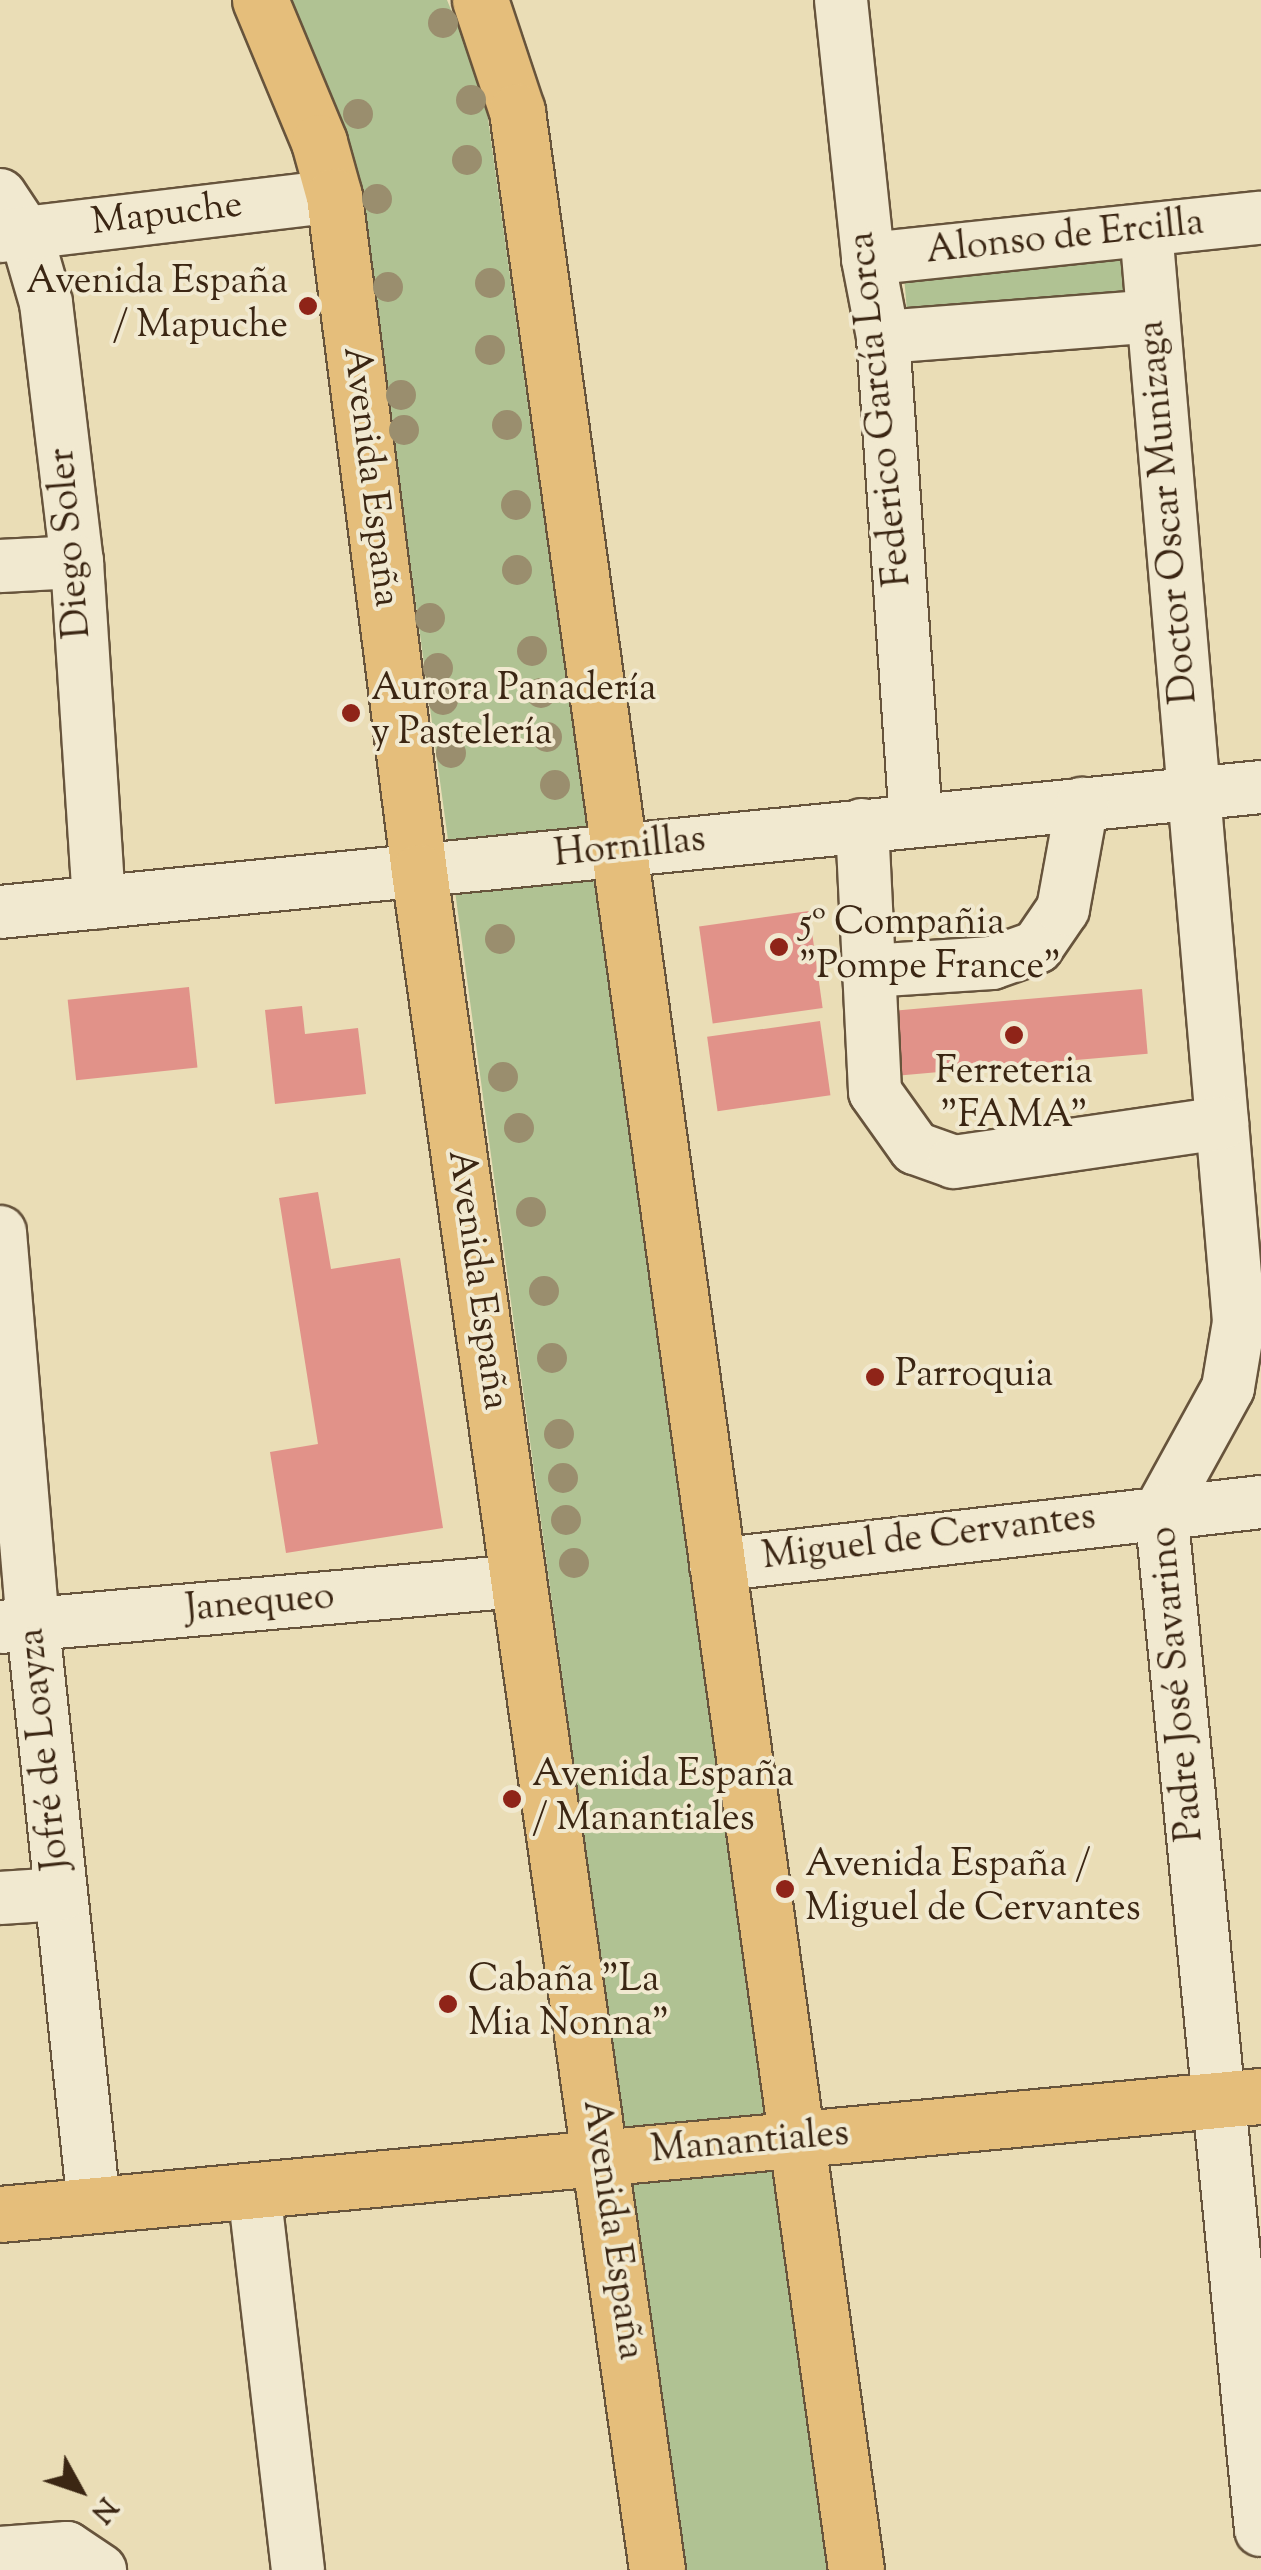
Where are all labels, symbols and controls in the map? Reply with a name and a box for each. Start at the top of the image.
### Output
street label: Mapuche [89,184,245,248]
street label: Alonso de Ercilla [924,202,1206,276]
street label: Federico García Lorca [841,229,923,589]
place label: Avenida España / Mapuche [26,261,288,350]
marker: Avenida España / Mapuche [297,295,319,317]
street label: Doctor Oscar Munizaga [1131,318,1209,706]
street label: Avenida España [330,344,408,610]
street label: Diego Soler [41,446,103,640]
place label: Aurora Panadería y Pastelería [371,668,657,758]
marker: Aurora Panadería y Pastelería [340,702,362,724]
street label: Hornillas [552,818,708,880]
place label: 5º Compañia "Pompe France" [799,902,1061,992]
marker: 5º Compañia "Pompe France" [768,936,790,958]
marker: Ferreteria "FAMA" [1003,1024,1025,1046]
place label: Ferreteria "FAMA" [935,1051,1093,1140]
street label: Avenida España [435,1147,517,1413]
place label: Parroquia [895,1354,1053,1400]
marker: Parroquia [864,1366,886,1388]
street label: Miguel de Cervantes [760,1496,1098,1582]
street label: Padre José Savarino [1143,1525,1215,1843]
street label: Janequeo [184,1576,336,1634]
street label: Jofré de Loayza [11,1626,81,1872]
place label: Avenida España / Manantiales [532,1754,794,1844]
marker: Avenida España / Manantiales [501,1788,523,1810]
place label: Avenida España / Miguel de Cervantes [805,1844,1141,1934]
marker: Avenida España / Miguel de Cervantes [774,1878,796,1900]
place label: Cabaña "La Mia Nonna" [468,1959,669,2048]
marker: Cabaña "La Mia Nonna" [437,1993,459,2015]
street label: Avenida España [570,2097,652,2363]
street label: Manantiales [649,2113,851,2175]
north arrow [30,2440,130,2540]
text: N [80,2488,125,2531]

